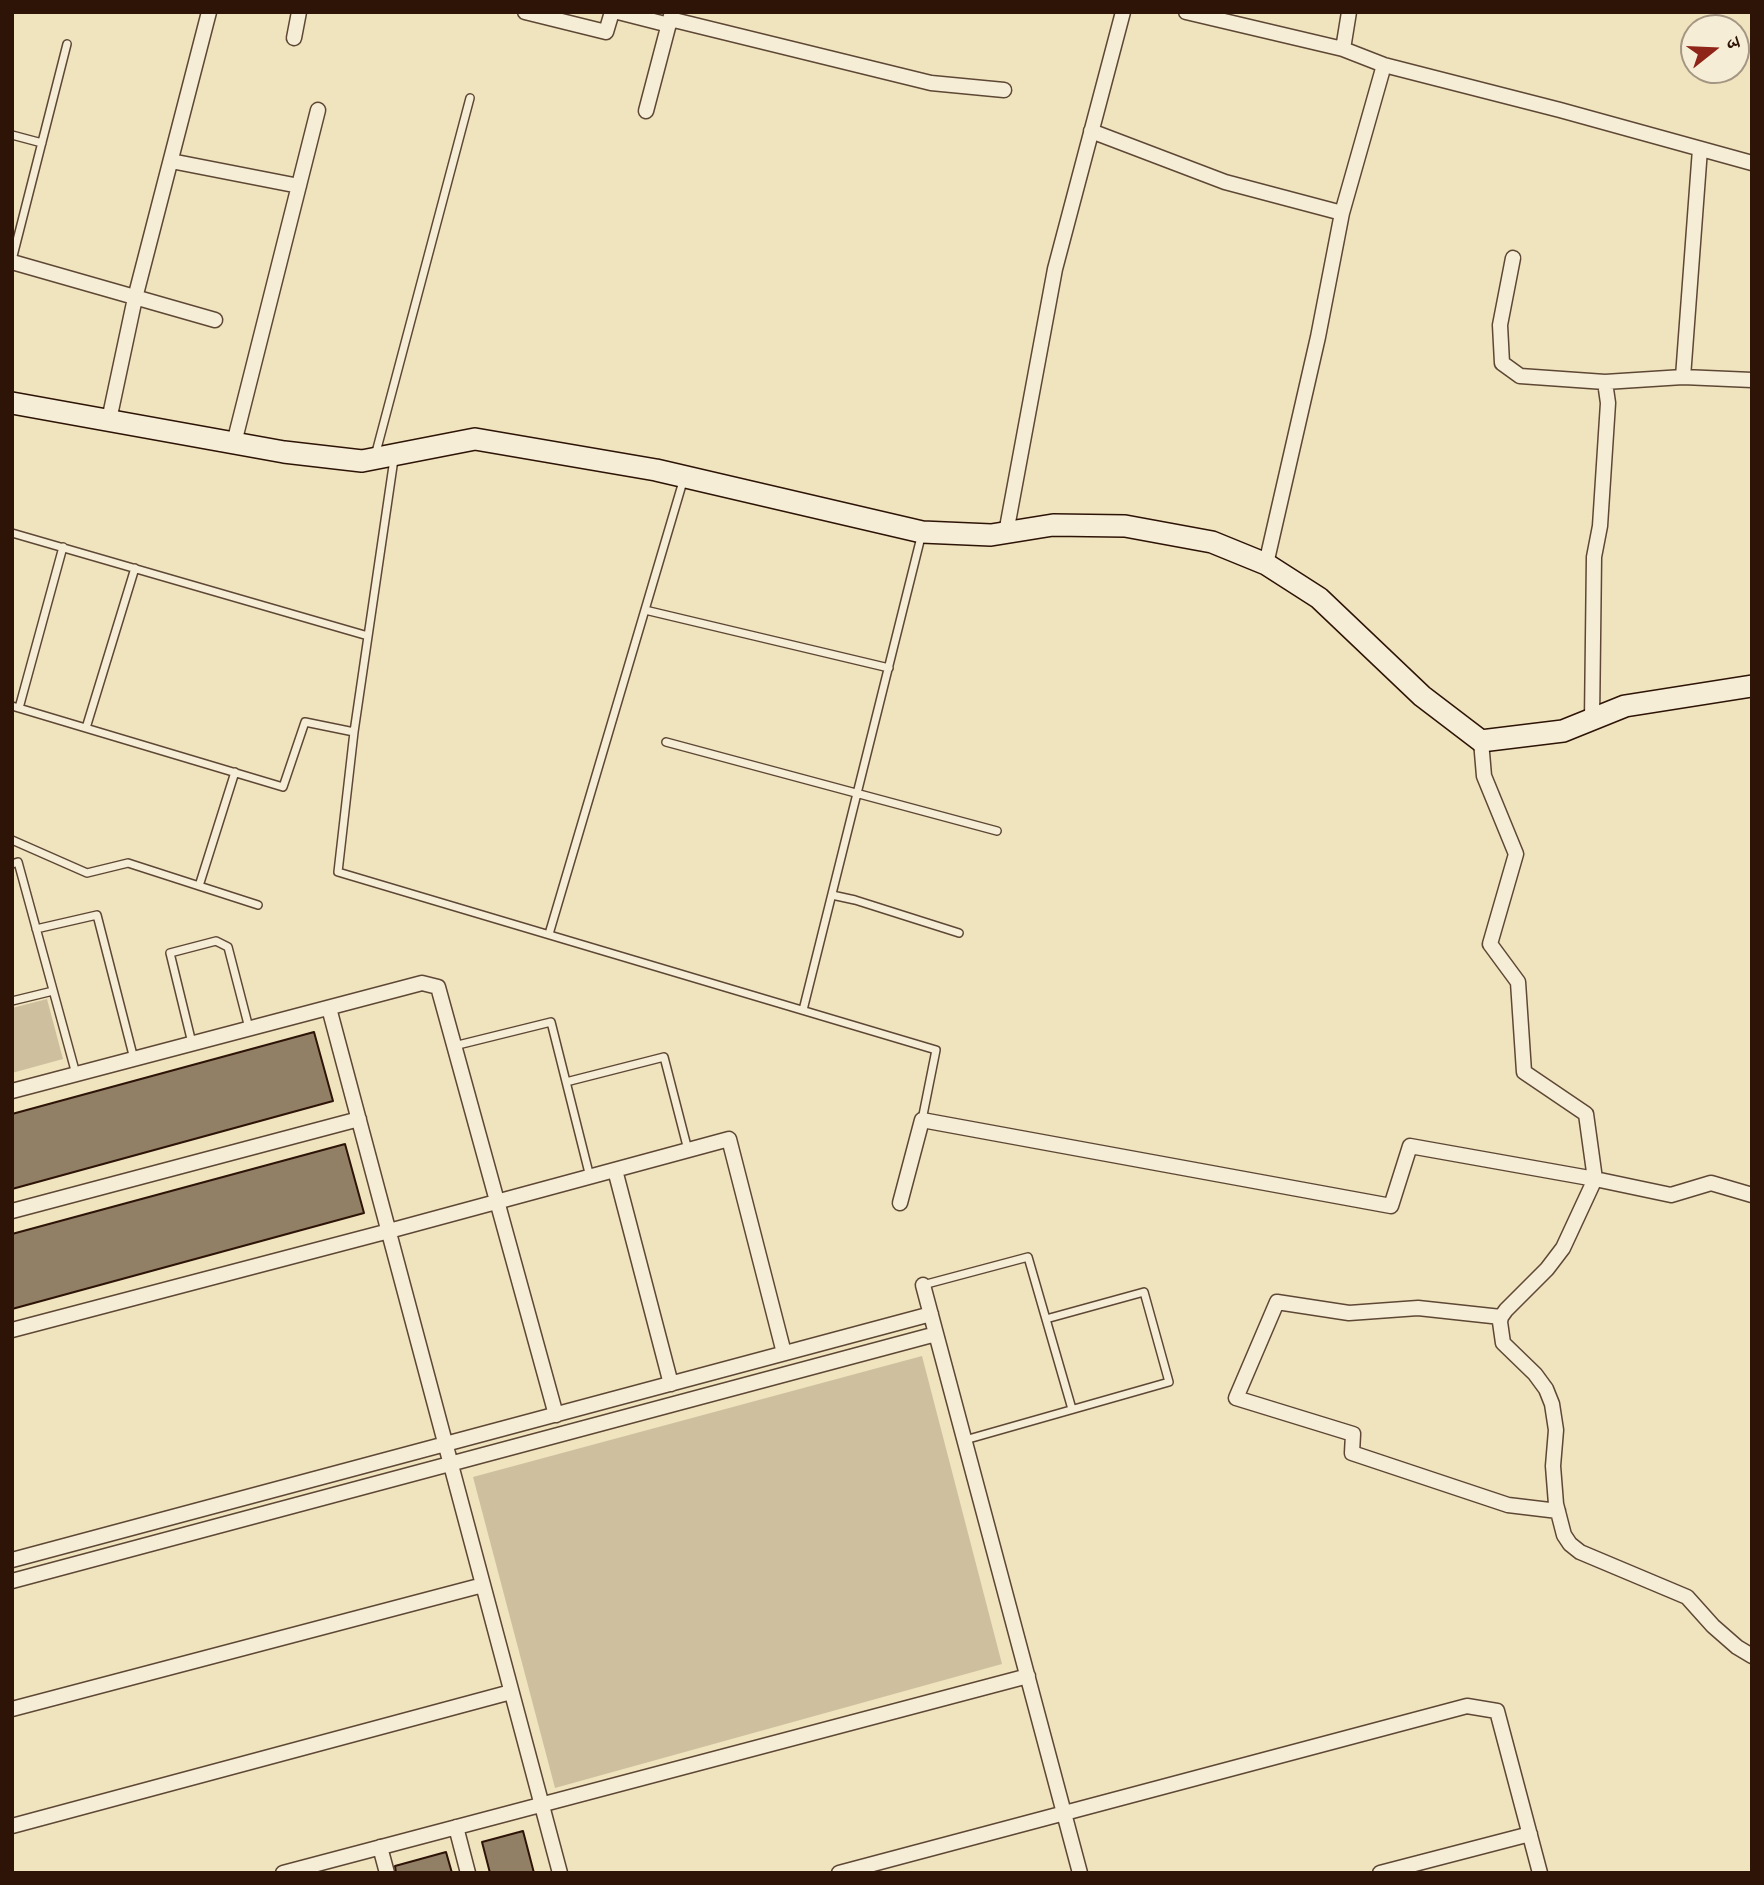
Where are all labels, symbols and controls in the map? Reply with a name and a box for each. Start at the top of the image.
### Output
north arrow [1680,14,1750,84]
text: उ [1719,35,1747,52]

